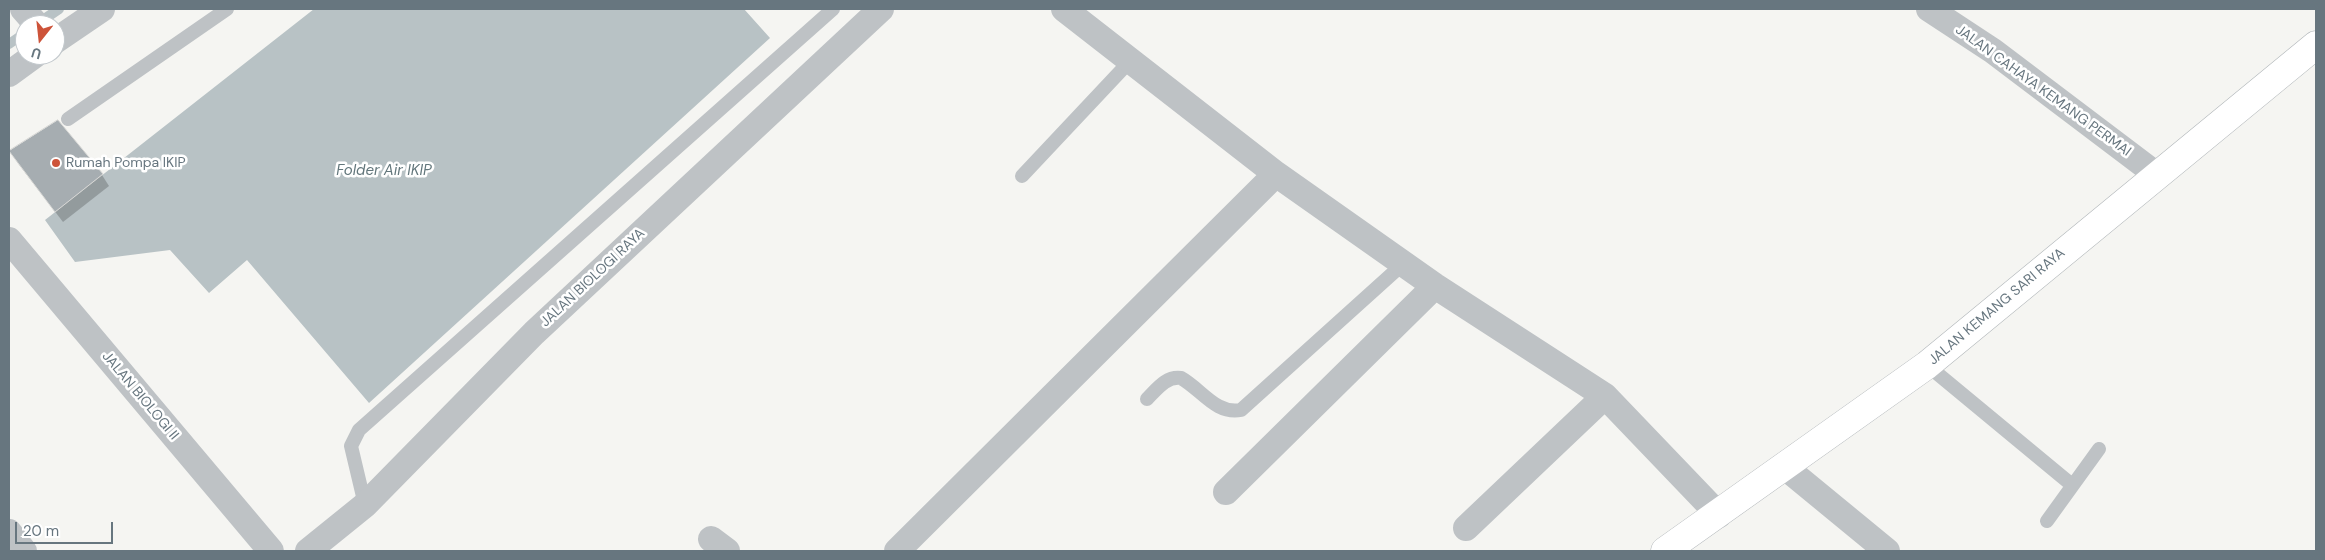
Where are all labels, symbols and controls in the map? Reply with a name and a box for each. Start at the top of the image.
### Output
north arrow [15,15,65,65]
street label: JALAN CAHAYA KEMANG PERMAI [1952,22,2134,160]
text: U [29,43,43,63]
place label: Rumah Pompa IKIP [66,155,186,171]
marker: Rumah Pompa IKIP [50,157,62,169]
water label: Folder Air IKIP [336,162,432,180]
street label: JALAN BIOLOGI RAYA [537,225,649,331]
street label: JALAN KEMANG SARI RAYA [1925,245,2069,369]
street label: JALAN BIOLOGI II [98,348,182,444]
scale bar [18,512,115,544]
text: 20 m [23,521,59,541]

